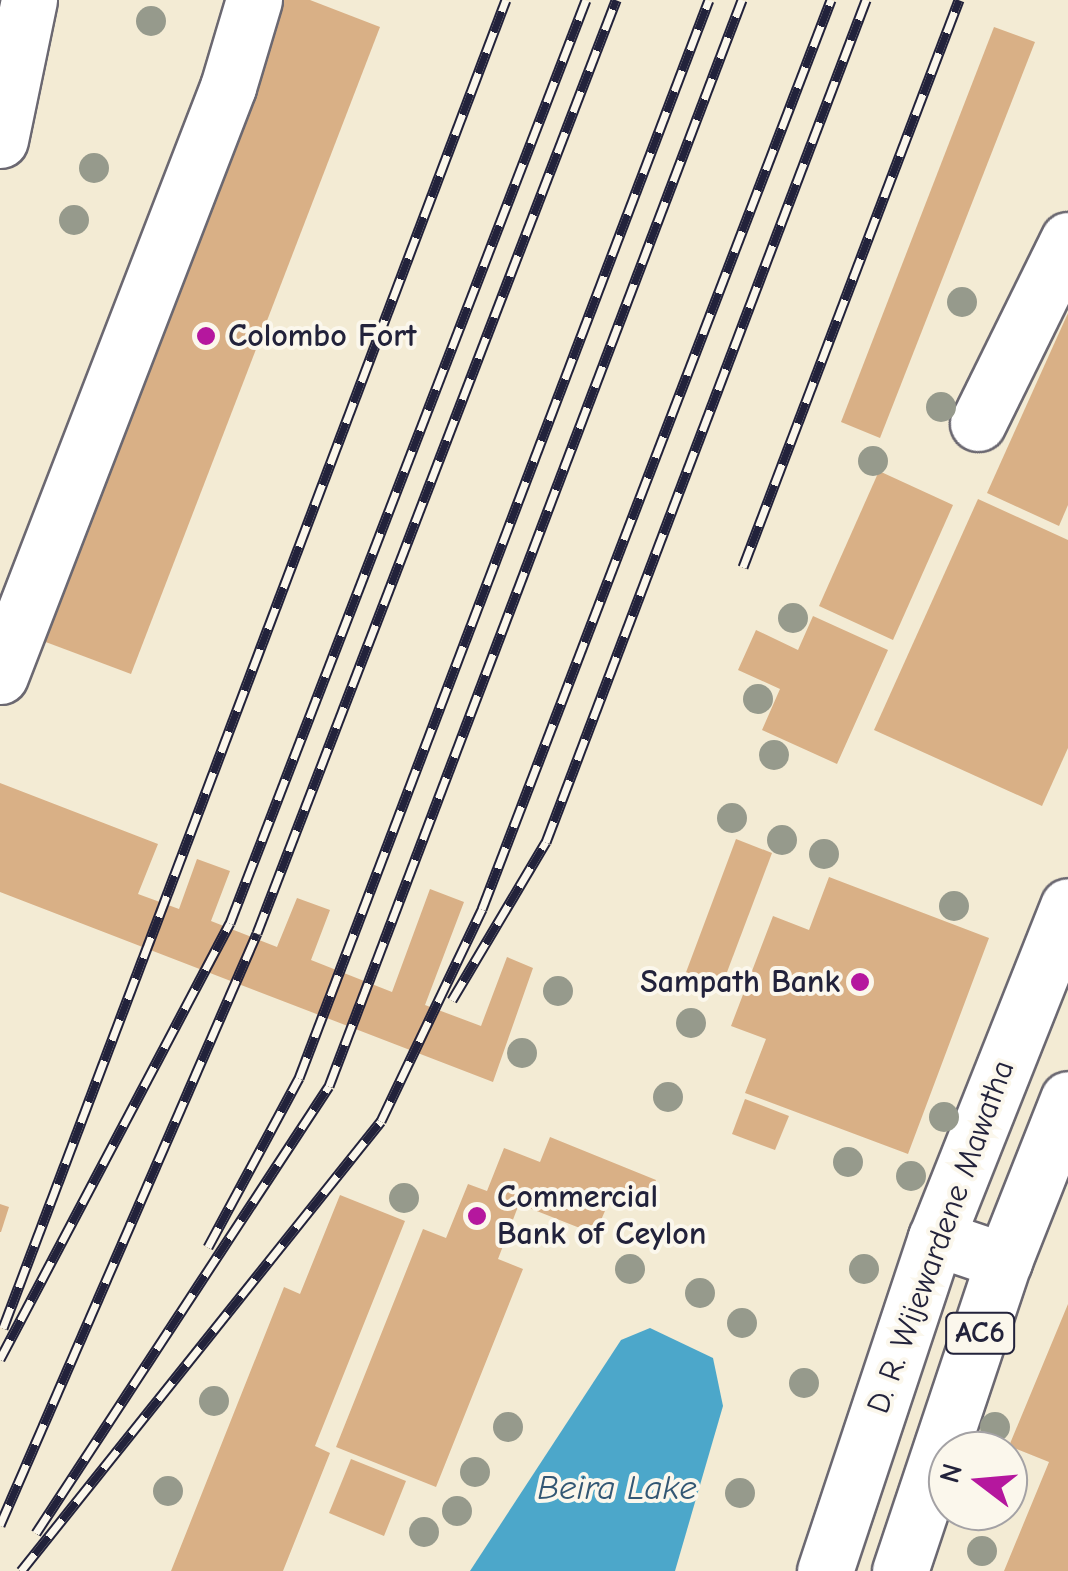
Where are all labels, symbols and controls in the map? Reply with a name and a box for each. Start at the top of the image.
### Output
place label: Colombo Fort [228,317,417,355]
marker: Colombo Fort [193,323,219,349]
place label: Sampath Bank [640,963,840,1001]
marker: Sampath Bank [849,971,871,993]
street label: D. R. Wijewardene Mawatha [859,1055,1023,1419]
place label: Commercial Bank of Ceylon [497,1179,706,1254]
marker: Commercial Bank of Ceylon [466,1205,488,1227]
road number: AC6 [945,1308,1015,1358]
north arrow [928,1431,1028,1531]
text: N [933,1460,969,1486]
water label: Beira Lake [537,1467,697,1509]

